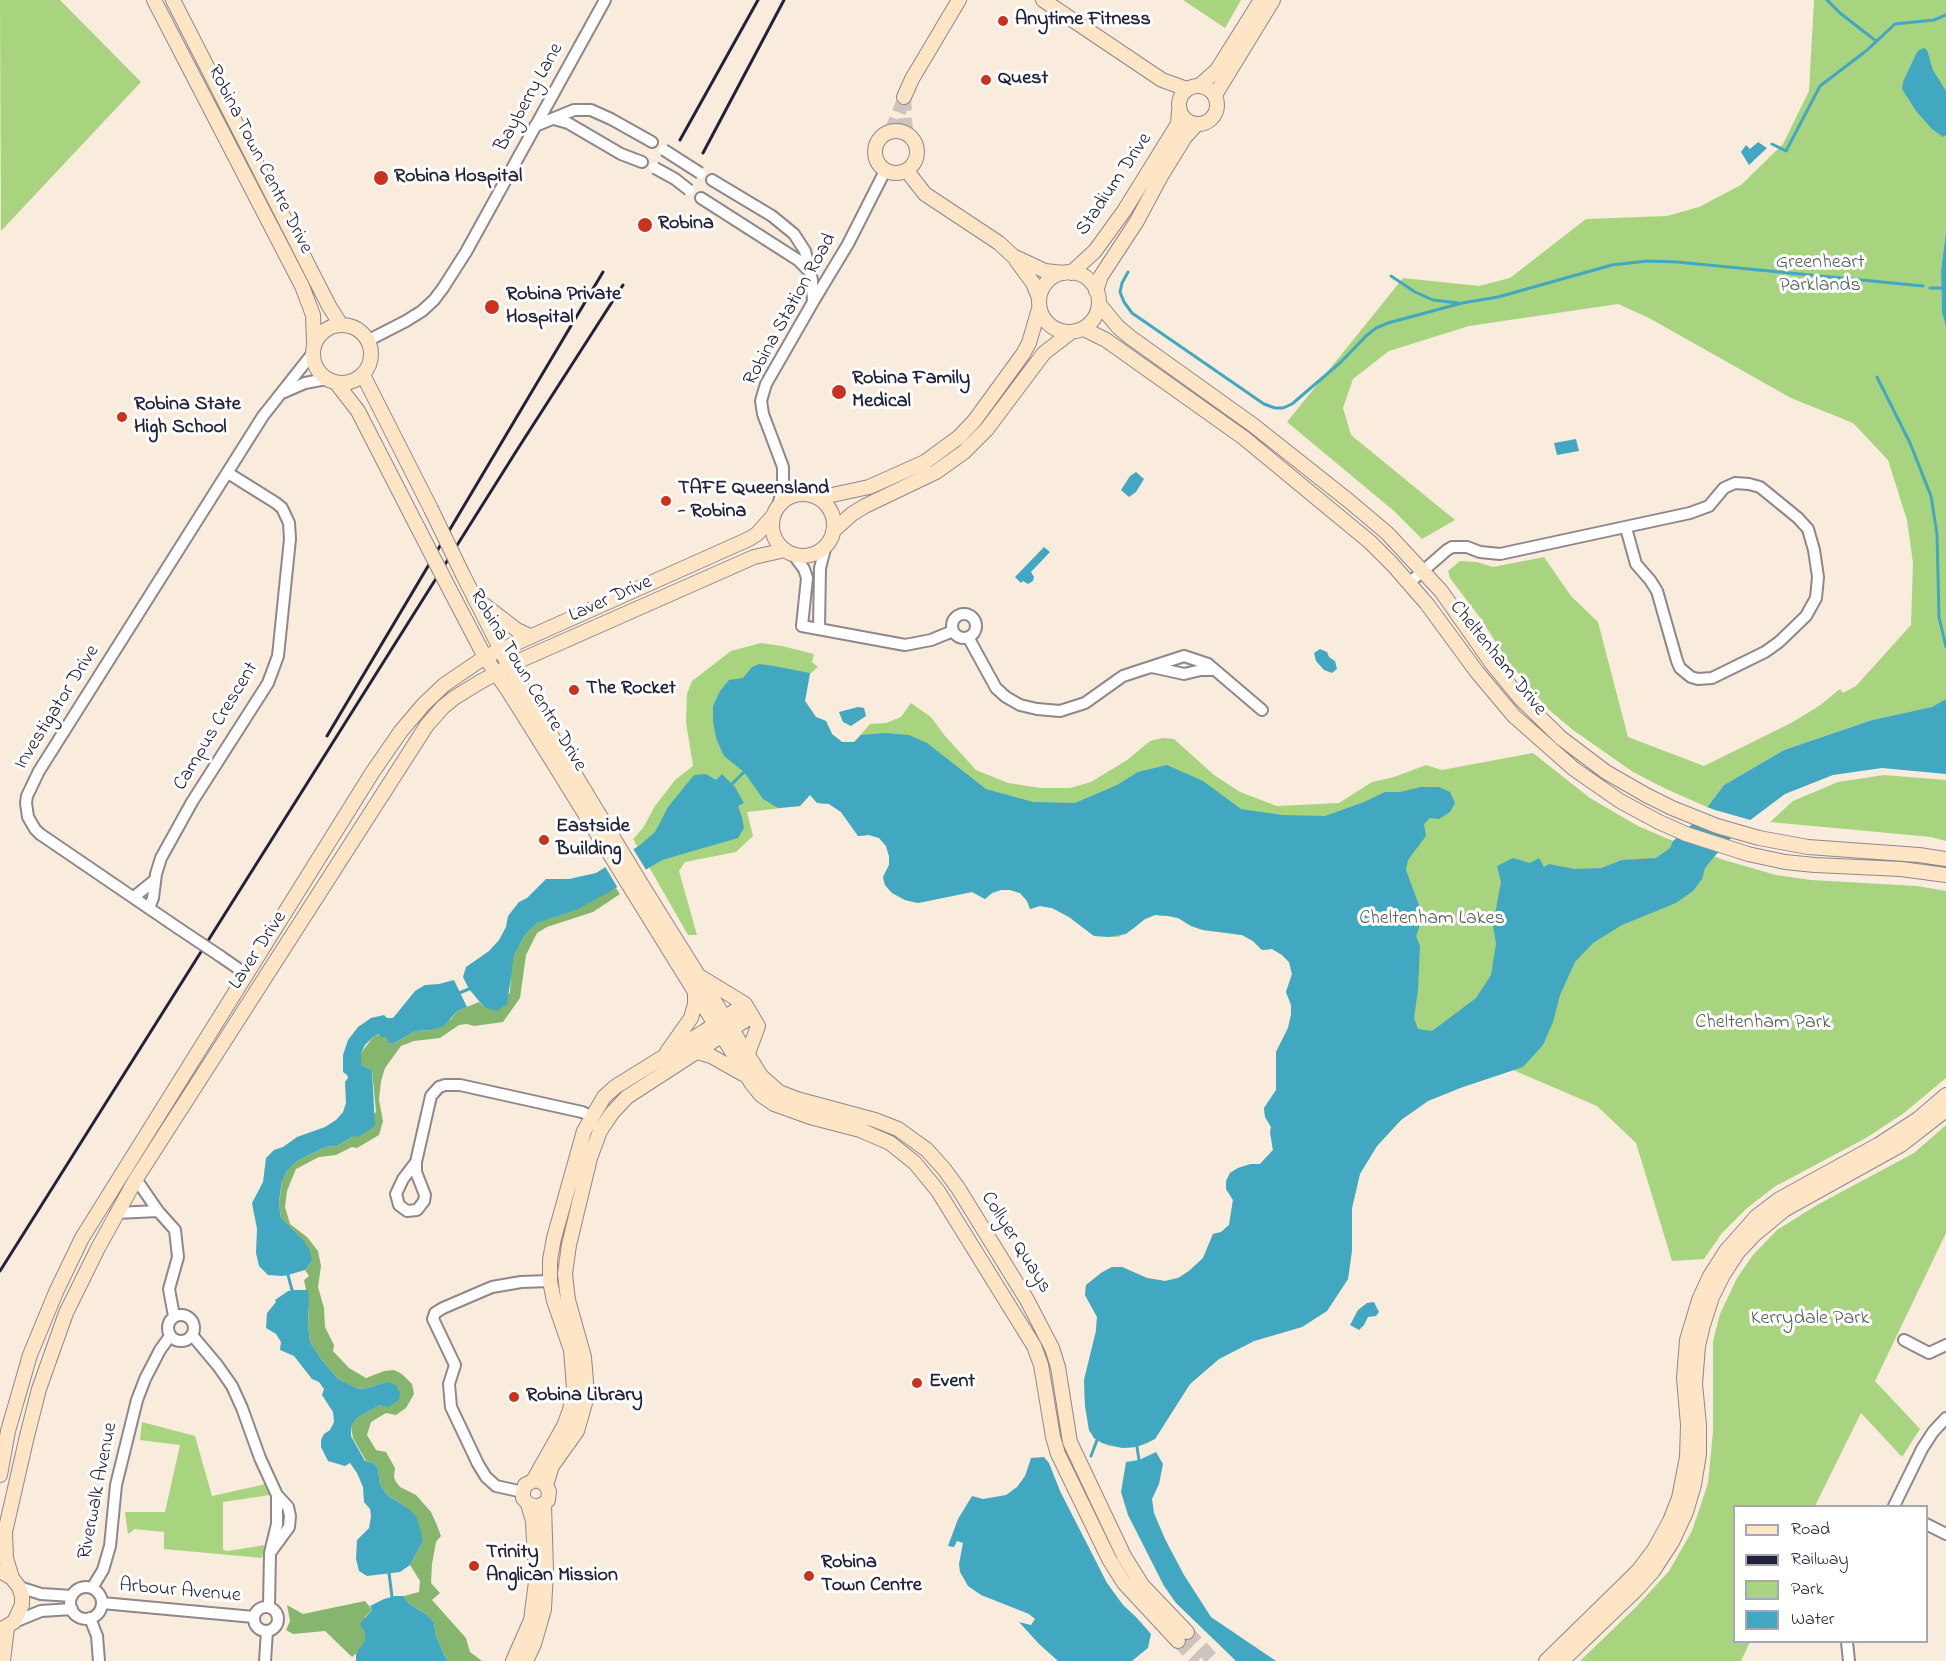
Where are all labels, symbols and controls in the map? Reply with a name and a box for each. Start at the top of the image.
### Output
place label: Anytime Fitness [1015,9,1151,33]
marker: Anytime Fitness [996,14,1010,28]
street label: Bayberry Lane [490,40,570,156]
street label: Robina Town Centre Drive [201,62,317,258]
place label: Quest [998,68,1048,92]
marker: Quest [979,73,993,87]
street label: Stadium Drive [1072,129,1158,241]
place label: Robina Hospital [394,166,522,190]
marker: Robina Hospital [372,169,390,187]
place label: Robina [658,213,714,237]
marker: Robina [636,216,654,234]
street label: Robina Station Road [739,230,843,390]
park label: Greenheart Parklands [1776,252,1864,299]
place label: Robina Private Hospital [506,284,621,331]
marker: Robina Private Hospital [483,298,501,316]
place label: Robina Family Medical [852,368,970,415]
marker: Robina Family Medical [830,383,848,401]
place label: Robina State High School [134,394,241,441]
marker: Robina State High School [115,410,129,424]
place label: TAFE Queensland - Robina [678,478,829,525]
marker: TAFE Queensland - Robina [659,494,673,508]
street label: Laver Drive [566,571,656,629]
street label: Robina Town Centre Drive [463,586,591,776]
street label: Cheltenham Drive [1443,597,1551,721]
street label: Investigator Drive [10,641,106,775]
street label: Campus Crescent [169,658,265,796]
place label: The Rocket [586,678,676,702]
marker: The Rocket [567,683,581,697]
place label: Eastside Building [556,816,630,863]
marker: Eastside Building [537,833,551,847]
street label: Laver Drive [225,907,293,995]
park label: Cheltenham Lakes [1359,908,1505,932]
park label: Cheltenham Park [1695,1012,1831,1036]
street label: Collyer Quays [974,1188,1056,1298]
park label: Kerrydale Park [1751,1308,1869,1332]
place label: Event [929,1371,975,1395]
marker: Event [910,1376,924,1390]
place label: Robina Library [526,1385,643,1409]
marker: Robina Library [507,1390,521,1404]
street label: Riverwalk Avenue [74,1420,124,1562]
legend [1733,1505,1928,1643]
text: Road [1791,1517,1830,1543]
place label: Trinity Anglican Mission [486,1542,618,1589]
text: Railway [1791,1547,1848,1573]
place label: Robina Town Centre [821,1552,922,1599]
marker: Trinity Anglican Mission [467,1559,481,1573]
marker: Robina Town Centre [802,1569,816,1583]
street label: Arbour Avenue [118,1575,242,1609]
text: Park [1791,1577,1824,1603]
text: Water [1791,1607,1834,1633]

